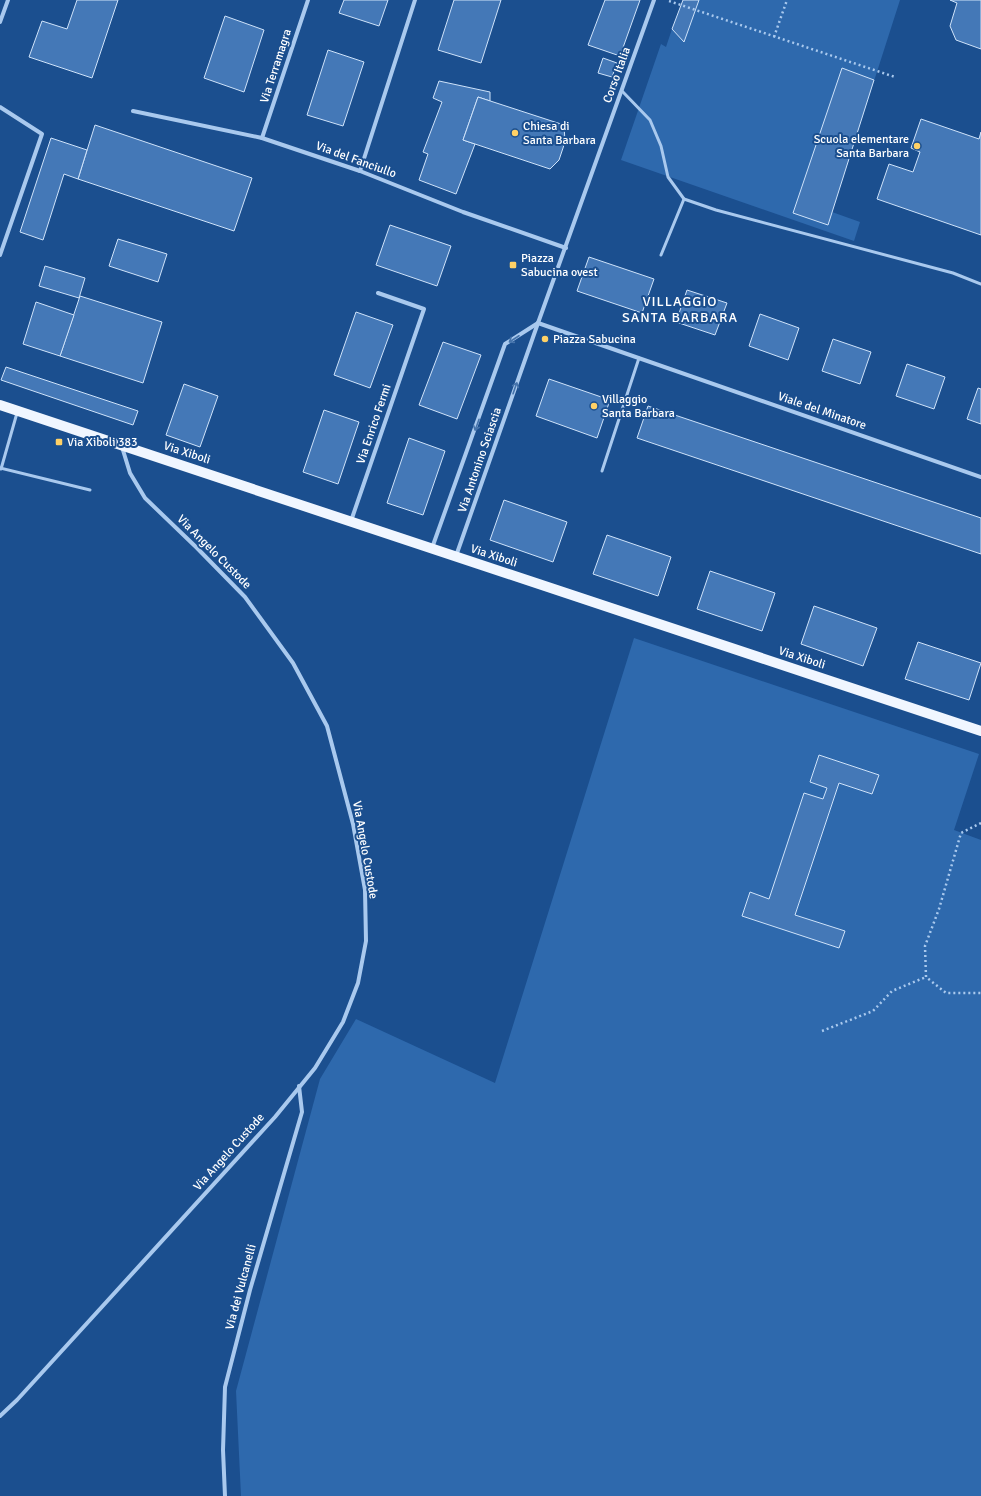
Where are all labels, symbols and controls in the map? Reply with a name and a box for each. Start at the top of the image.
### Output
street label: Via Terramagra [257,27,295,105]
street label: Corso Italia [600,45,634,105]
place label: Chiesa di Santa Barbara [523,119,596,148]
marker: Chiesa di Santa Barbara [510,128,520,138]
place label: Scuola elementare Santa Barbara [814,132,909,161]
street label: Via del Fanciullo [314,138,398,182]
marker: Scuola elementare Santa Barbara [912,141,922,151]
place label: Piazza Sabucina ovest [521,251,598,280]
marker: Piazza Sabucina ovest [508,260,518,270]
district label: VILLAGGIO SANTA BARBARA [622,293,738,326]
place label: Piazza Sabucina [553,332,636,347]
marker: Piazza Sabucina [540,334,550,344]
one-way arrow [509,335,520,343]
street label: Via Enrico Fermi [353,382,395,466]
one-way arrow [512,382,520,394]
street label: Viale del Minatore [776,389,868,433]
place label: Villaggio Santa Barbara [602,392,675,421]
marker: Villaggio Santa Barbara [589,401,599,411]
street label: Via Antonino Sciascia [455,405,505,515]
one-way arrow [473,419,481,431]
place label: Via Xiboli 383 [67,435,138,450]
marker: Via Xiboli 383 [54,437,64,447]
street label: Via Xiboli [162,438,212,468]
street label: Via Angelo Custode [174,512,254,592]
street label: Via Xiboli [469,541,519,571]
street label: Via Xiboli [777,643,827,673]
street label: Via Angelo Custode [349,800,381,900]
street label: Via Angelo Custode [190,1110,268,1194]
street label: Via dei Vulcanelli [222,1243,260,1331]

